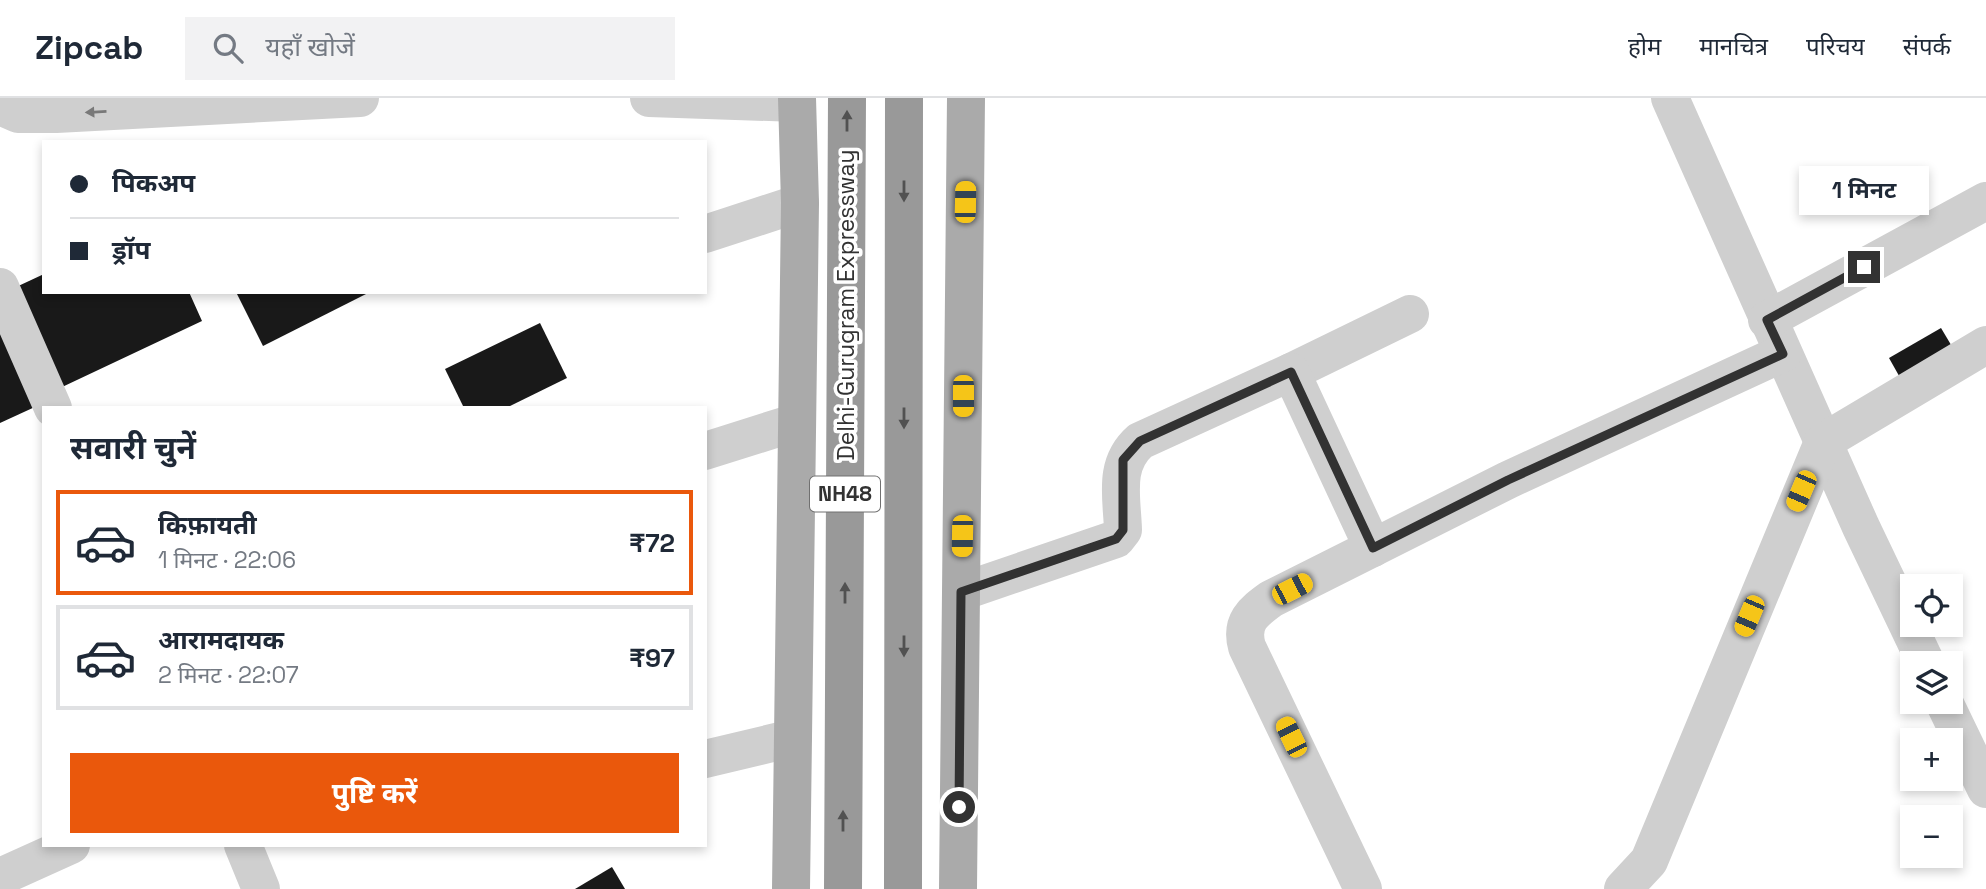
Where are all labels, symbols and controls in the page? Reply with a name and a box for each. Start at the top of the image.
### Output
search box [185,17,675,80]
text: Zipcab [35,27,143,69]
icon: search [209,29,247,67]
text: यहाँ खोजें [265,30,355,64]
text: होम [1628,31,1661,62]
text: मानचित्र [1699,31,1768,62]
text: परिचय [1806,31,1865,62]
text: संपर्क [1903,31,1951,62]
one-way arrow [85,107,107,118]
one-way arrow [841,110,853,132]
street label: Delhi-Gurugram Expressway [831,149,861,461]
text: पिकअप [112,166,195,200]
callout: 1 मिनट [1799,166,1929,214]
text: 1 मिनट [1832,175,1896,205]
one-way arrow [898,180,910,202]
car [955,181,976,223]
text: ड्रॉप [112,233,150,267]
route end [1848,251,1880,283]
car [953,375,974,417]
one-way arrow [898,407,910,429]
text: सवारी चुनें [70,428,196,468]
car [1784,468,1819,514]
road number: NH48 [810,476,880,512]
text: किफ़ायती [158,508,257,542]
icon: car [74,511,137,574]
car [952,515,973,557]
text: ₹72 [629,526,675,560]
text: 1 मिनट · 22:06 [158,545,296,575]
car [1269,570,1316,608]
map controls [1900,574,1963,868]
button: locate [1900,574,1963,637]
one-way arrow [839,582,850,604]
car [1732,593,1767,639]
text: आरामदायक [158,623,284,657]
icon: car [74,626,137,689]
one-way arrow [898,635,910,657]
text: ₹97 [629,641,675,675]
button: layers [1900,651,1963,714]
text: 2 मिनट · 22:07 [158,660,299,690]
car [1273,714,1310,760]
button: + [1900,728,1963,791]
button: पुष्टि करें [70,753,679,833]
route start [943,791,975,823]
button: − [1900,805,1963,868]
one-way arrow [837,810,849,832]

